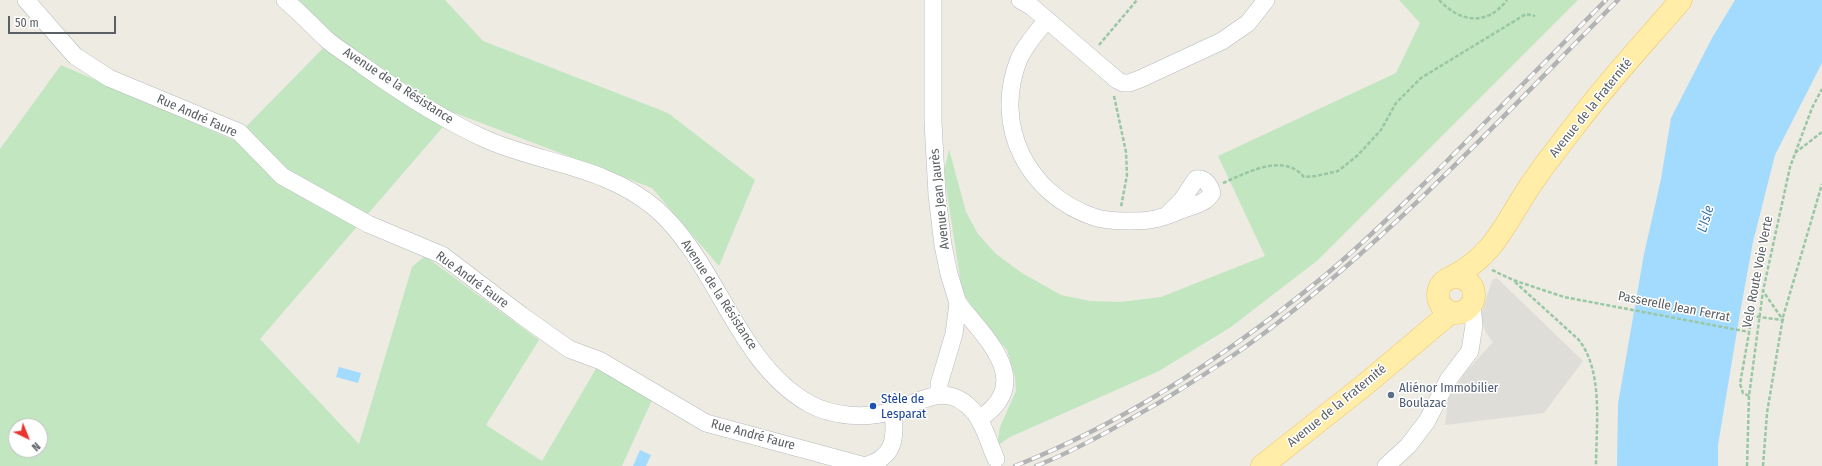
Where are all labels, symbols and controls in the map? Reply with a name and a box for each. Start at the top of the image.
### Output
scale bar [10,8,118,34]
text: 50 m [15,16,39,30]
street label: Avenue de la Résistance [340,45,456,127]
street label: Avenue de la Fraternité [1546,55,1636,161]
street label: Rue André Faure [154,91,240,141]
street label: Avenue Jean Jaurès [927,148,953,250]
water label: L'Isle [1694,203,1718,235]
street label: Velo Route Voie Verte [1740,215,1776,329]
street label: Avenue de la Résistance [678,237,760,353]
street label: Rue André Faure [432,248,512,312]
street label: Passerelle Jean Ferrat [1617,288,1731,326]
street label: Avenue de la Fraternité [1284,361,1390,451]
place label: Aliénor Immobilier Boulazac [1399,380,1498,411]
marker: Aliénor Immobilier Boulazac [1386,390,1396,400]
place label: Stèle de Lesparat [881,391,926,422]
marker: Stèle de Lesparat [868,401,878,411]
street label: Rue André Faure [709,416,797,454]
north arrow [8,418,48,458]
text: N [29,439,43,453]

